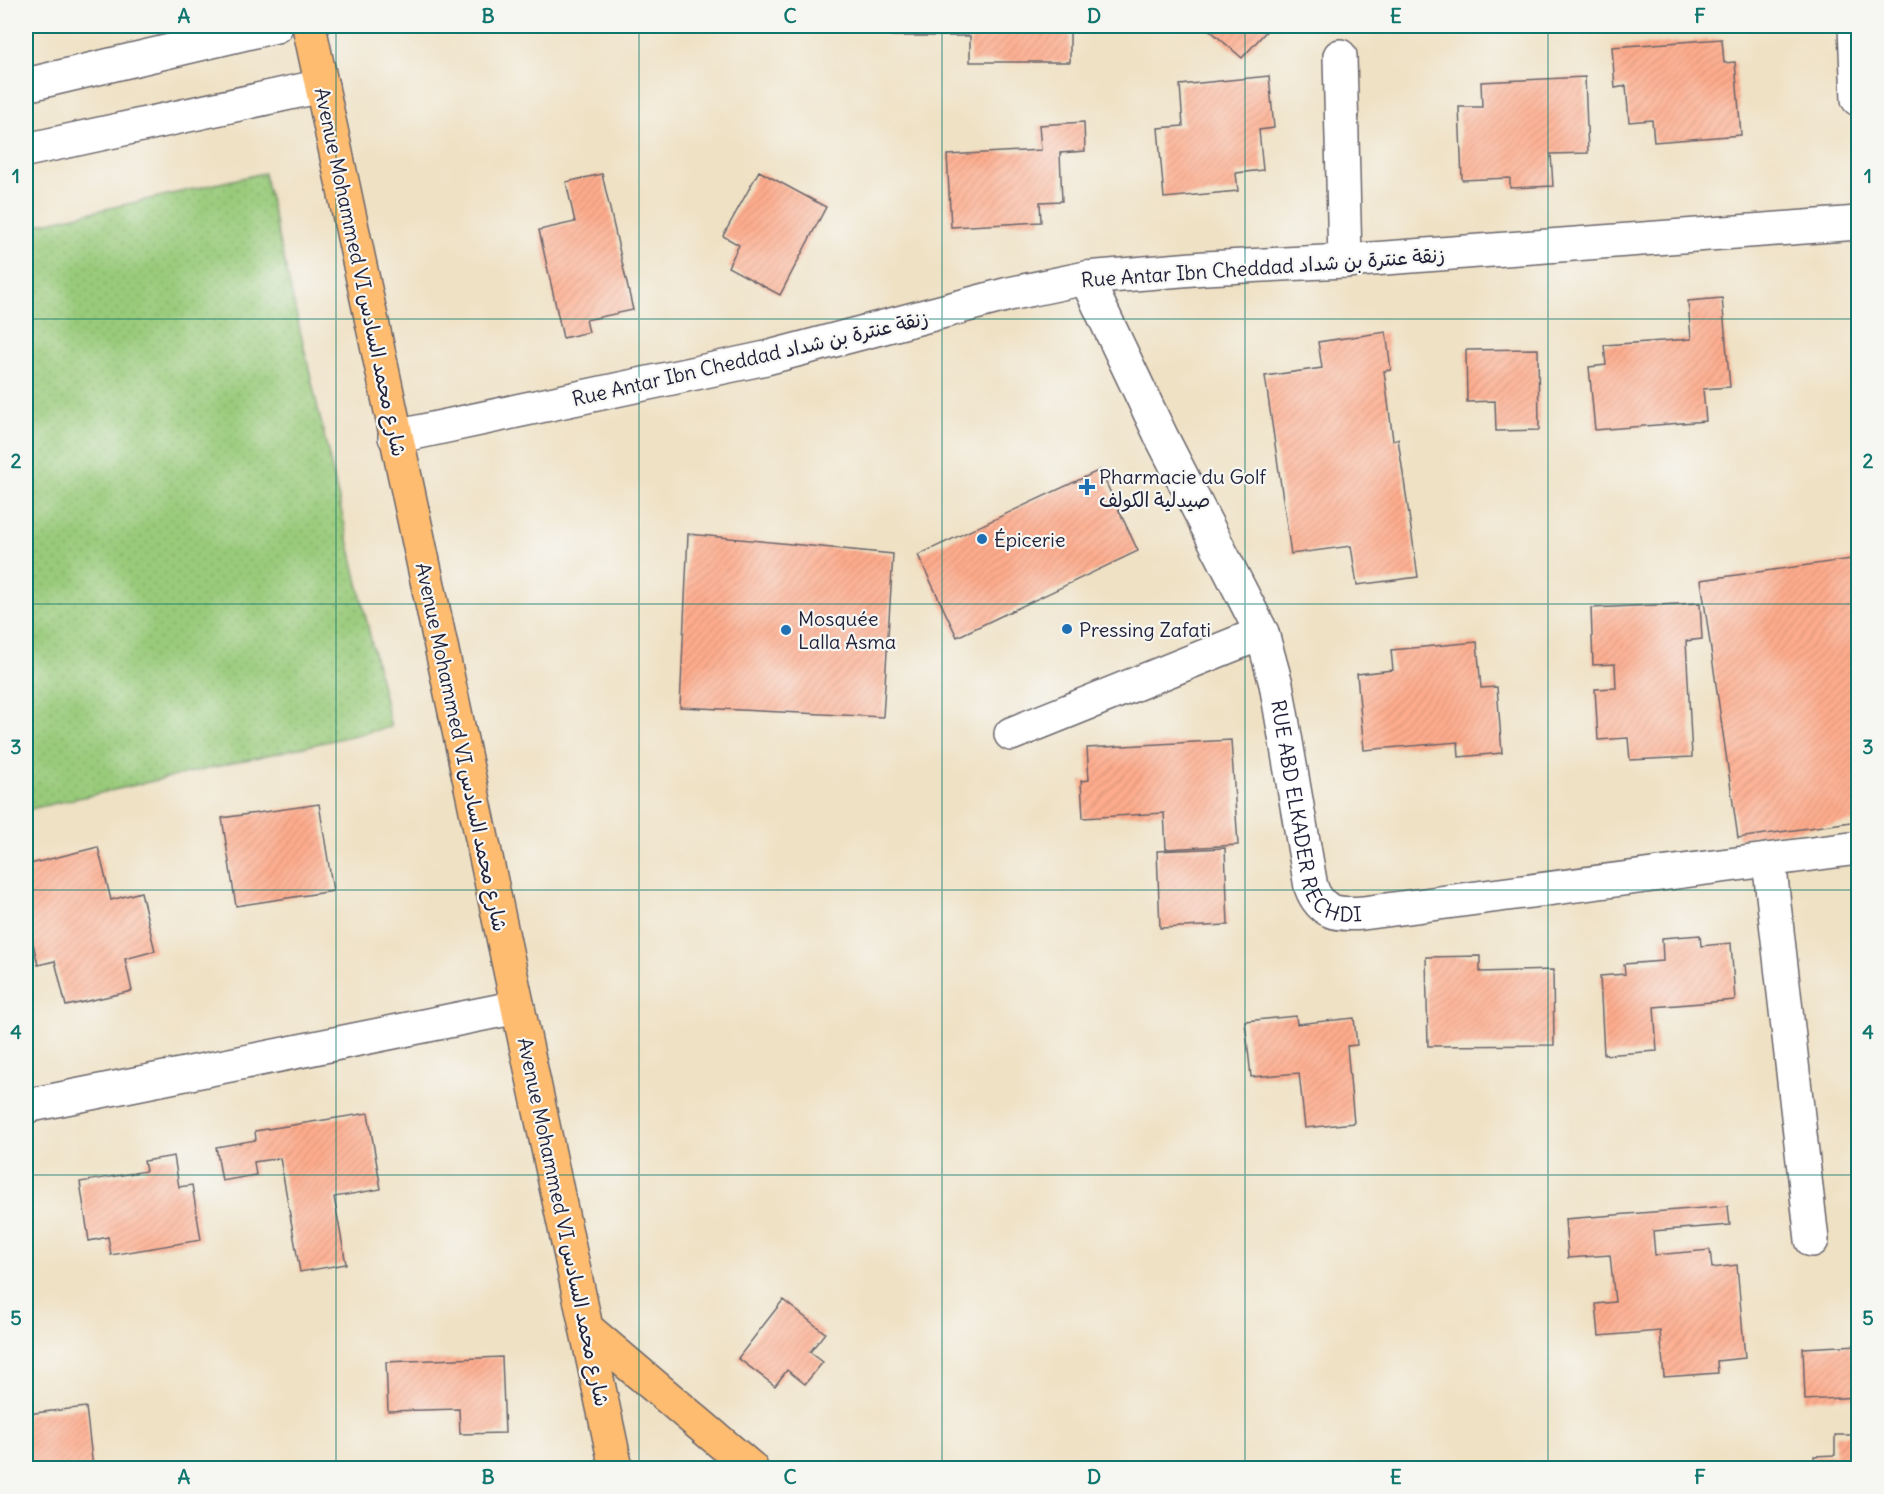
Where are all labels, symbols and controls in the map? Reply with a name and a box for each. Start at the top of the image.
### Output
text: A [178,3,191,28]
text: B [481,3,495,28]
text: C [783,3,797,28]
text: D [1087,3,1101,28]
text: E [1390,3,1402,28]
text: F [1694,3,1706,28]
street label: Avenue Mohammed VI شارع محمد السادس [308,85,412,459]
text: 1 [12,163,20,188]
text: 1 [1864,163,1872,188]
street label: Rue Antar Ibn Cheddad زنقة عنترة بن شداد [1080,242,1446,292]
street label: Rue Antar Ibn Cheddad زنقة عنترة بن شداد [569,305,931,411]
text: 2 [11,448,22,473]
text: 2 [1863,448,1874,473]
place label: Pharmacie du Golf صيدلية الكولف [1099,464,1267,512]
marker: Pharmacie du Golf صيدلية الكولف [1080,480,1094,494]
place label: Épicerie [994,527,1066,552]
marker: Épicerie [975,532,989,546]
street label: Avenue Mohammed VI شارع محمد السادس [409,560,513,934]
place label: Mosquée Lalla Asma [798,606,896,654]
place label: Pressing Zafati [1079,617,1211,642]
marker: Pressing Zafati [1060,622,1074,636]
marker: Mosquée Lalla Asma [779,623,793,637]
street label: RUE ABD ELKADER RECHDI [1266,698,1363,926]
text: 3 [10,734,22,759]
text: 3 [1862,734,1874,759]
text: 4 [10,1019,22,1044]
text: 4 [1862,1019,1874,1044]
street label: Avenue Mohammed VI شارع محمد السادس [511,1035,615,1409]
text: 5 [10,1305,22,1330]
text: 5 [1862,1305,1874,1330]
text: A [178,1464,191,1489]
text: B [481,1464,495,1489]
text: C [783,1464,797,1489]
text: D [1087,1464,1101,1489]
text: E [1390,1464,1402,1489]
text: F [1694,1464,1706,1489]

